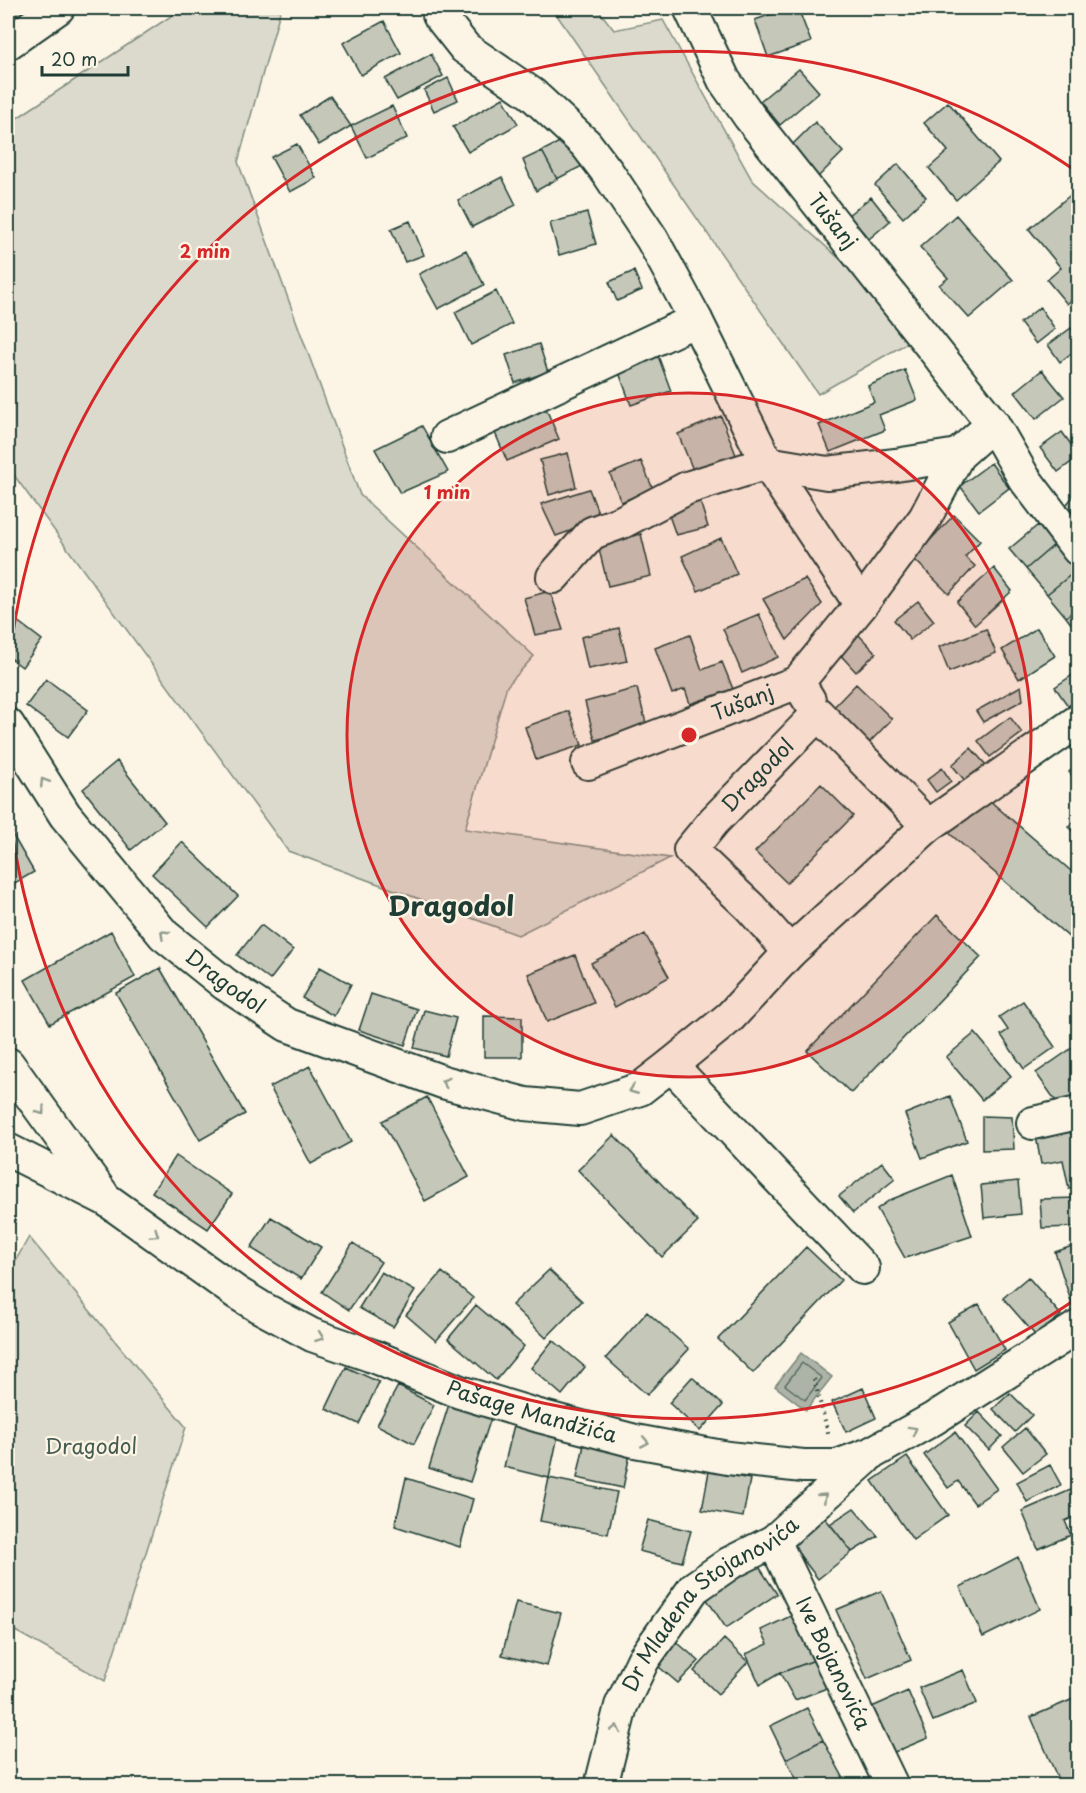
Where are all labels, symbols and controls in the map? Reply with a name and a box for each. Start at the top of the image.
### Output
scale bar [42,39,128,77]
text: 20 m [51,45,97,72]
street label: Tušanj [802,185,867,255]
text: 2 min [180,237,230,264]
text: 1 min [424,478,470,505]
street label: Tušanj [706,675,778,728]
centre of rings [679,725,699,745]
street label: Dragodol [713,730,801,819]
one-way arrow [40,777,51,788]
district label: Dragodol [388,884,514,925]
one-way arrow [161,930,171,941]
street label: Dragodol [179,940,272,1021]
one-way arrow [440,1077,451,1089]
one-way arrow [629,1083,640,1095]
one-way arrow [34,1105,45,1116]
one-way arrow [148,1227,159,1238]
one-way arrow [314,1330,324,1343]
street label: Pašage Mandžića [442,1370,622,1450]
one-way arrow [907,1426,918,1437]
park label: Dragodol [45,1429,137,1461]
one-way arrow [639,1435,649,1448]
one-way arrow [816,1493,826,1504]
street label: Dr Mladena Stojanovića [612,1508,806,1696]
street label: Ive Bojanovića [789,1591,881,1735]
one-way arrow [609,1724,622,1734]

